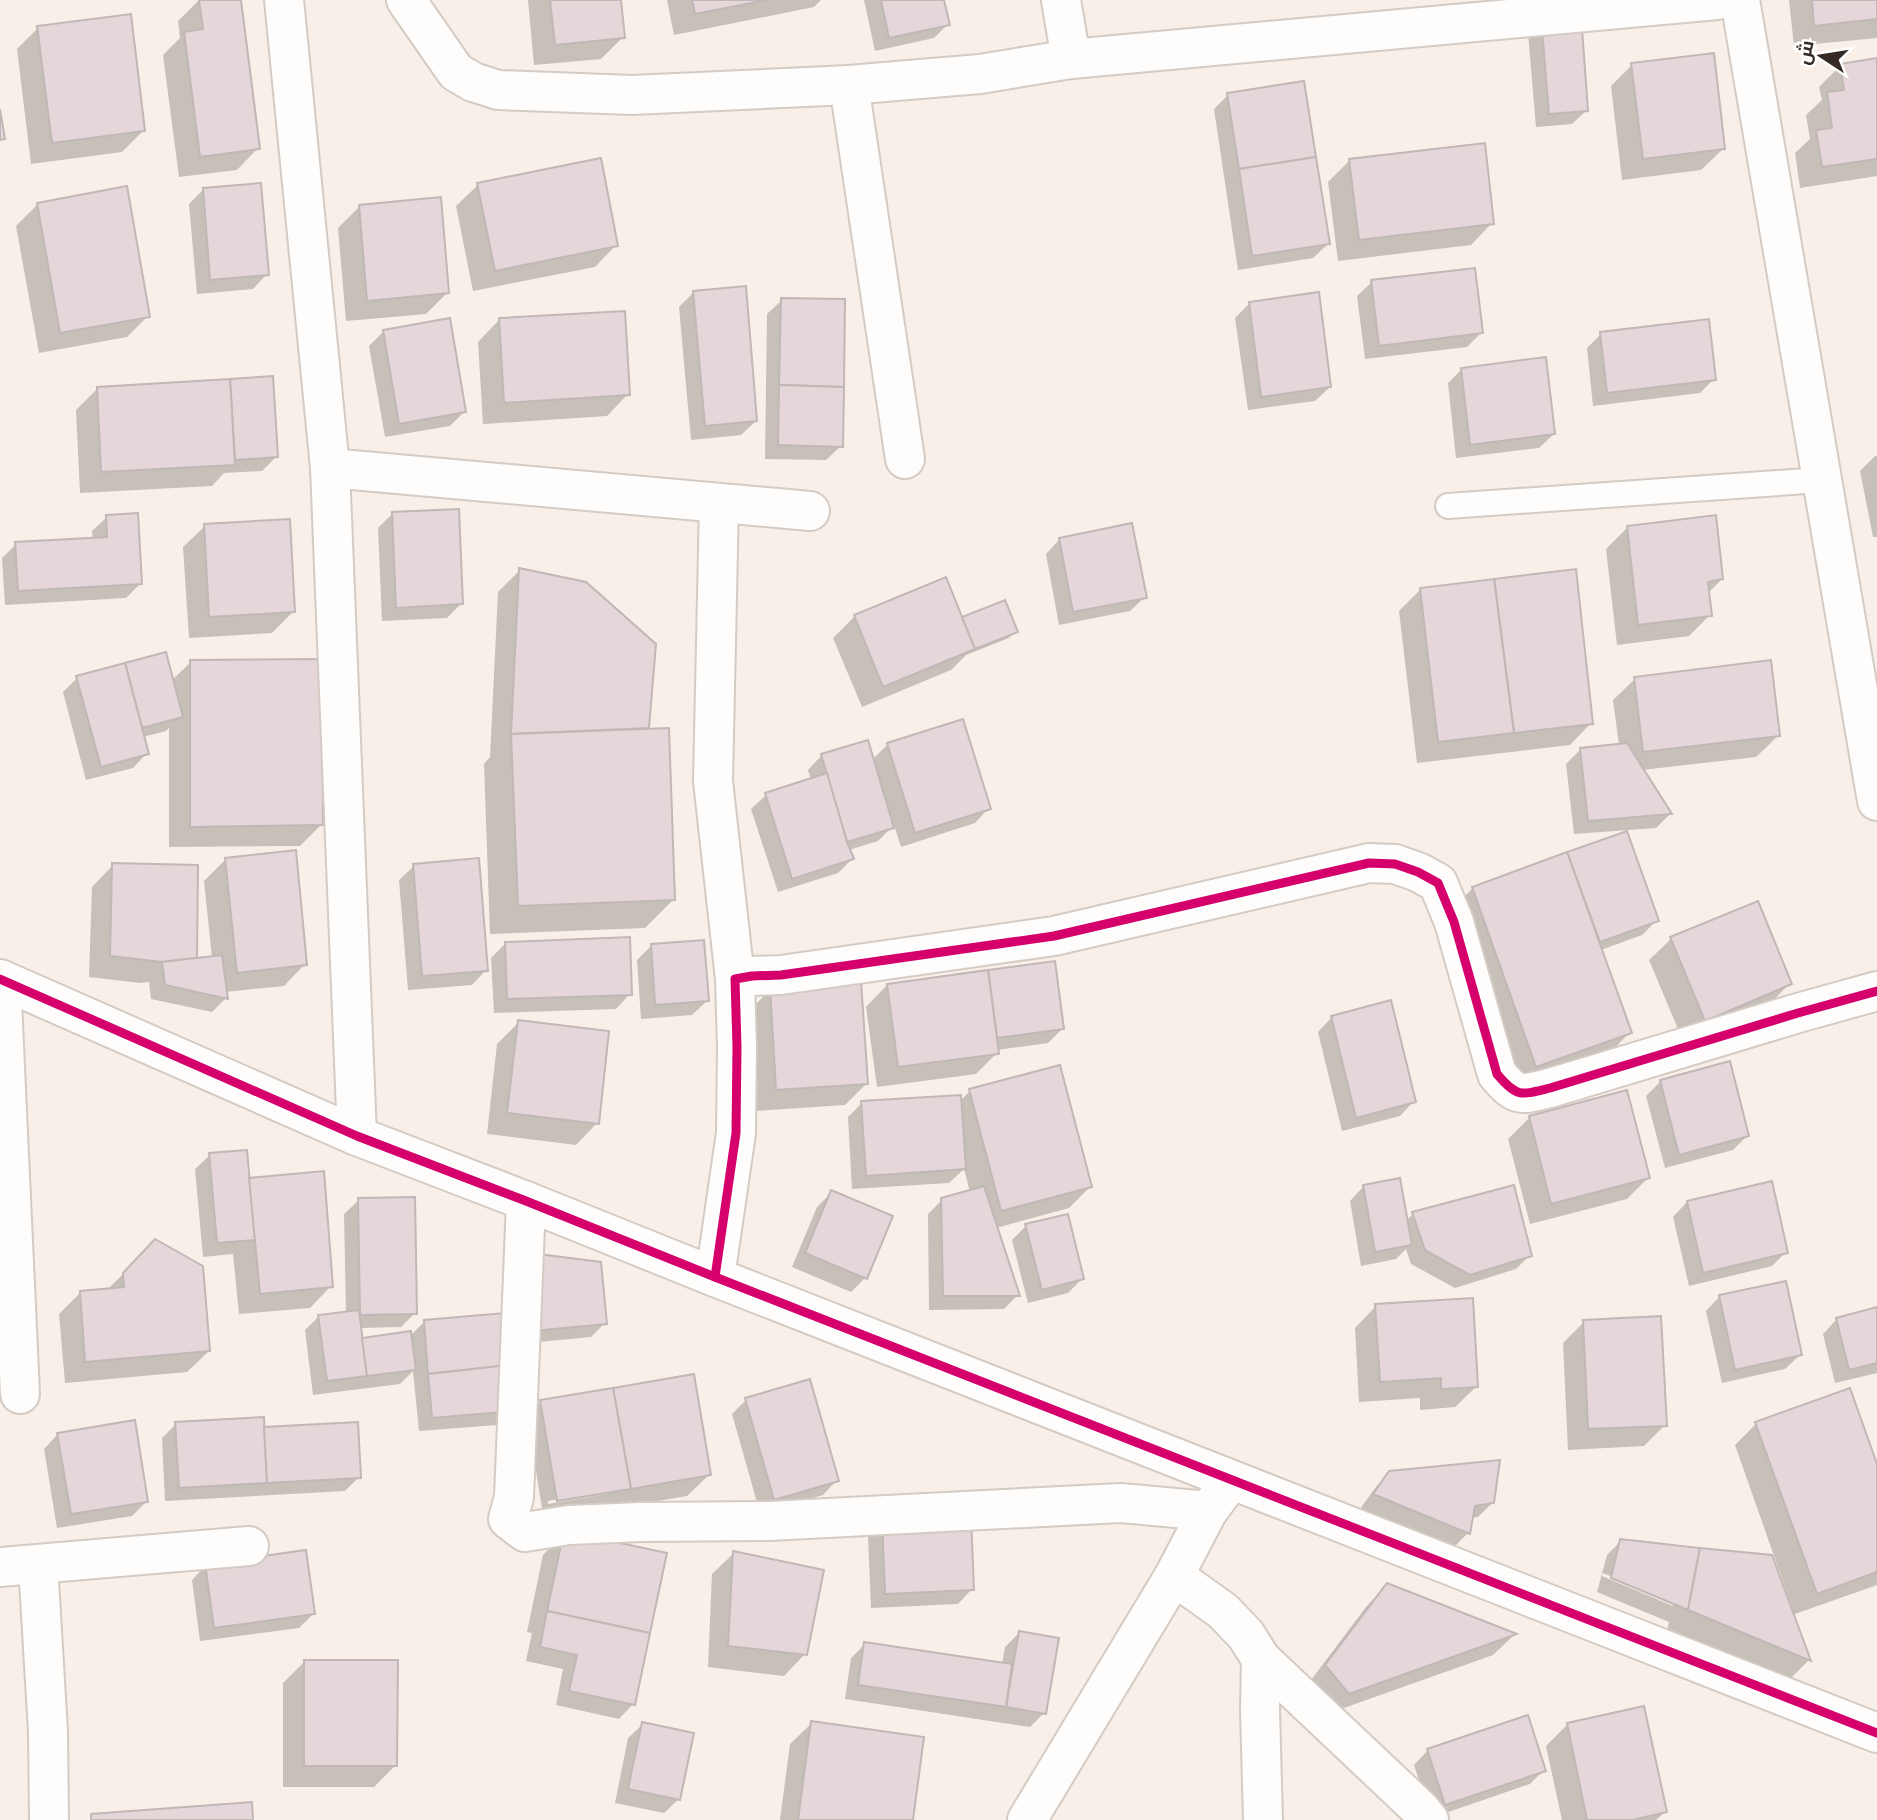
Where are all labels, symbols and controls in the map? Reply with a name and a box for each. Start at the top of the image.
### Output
north arrow [1786,21,1856,91]
text: ش [1792,38,1820,67]

